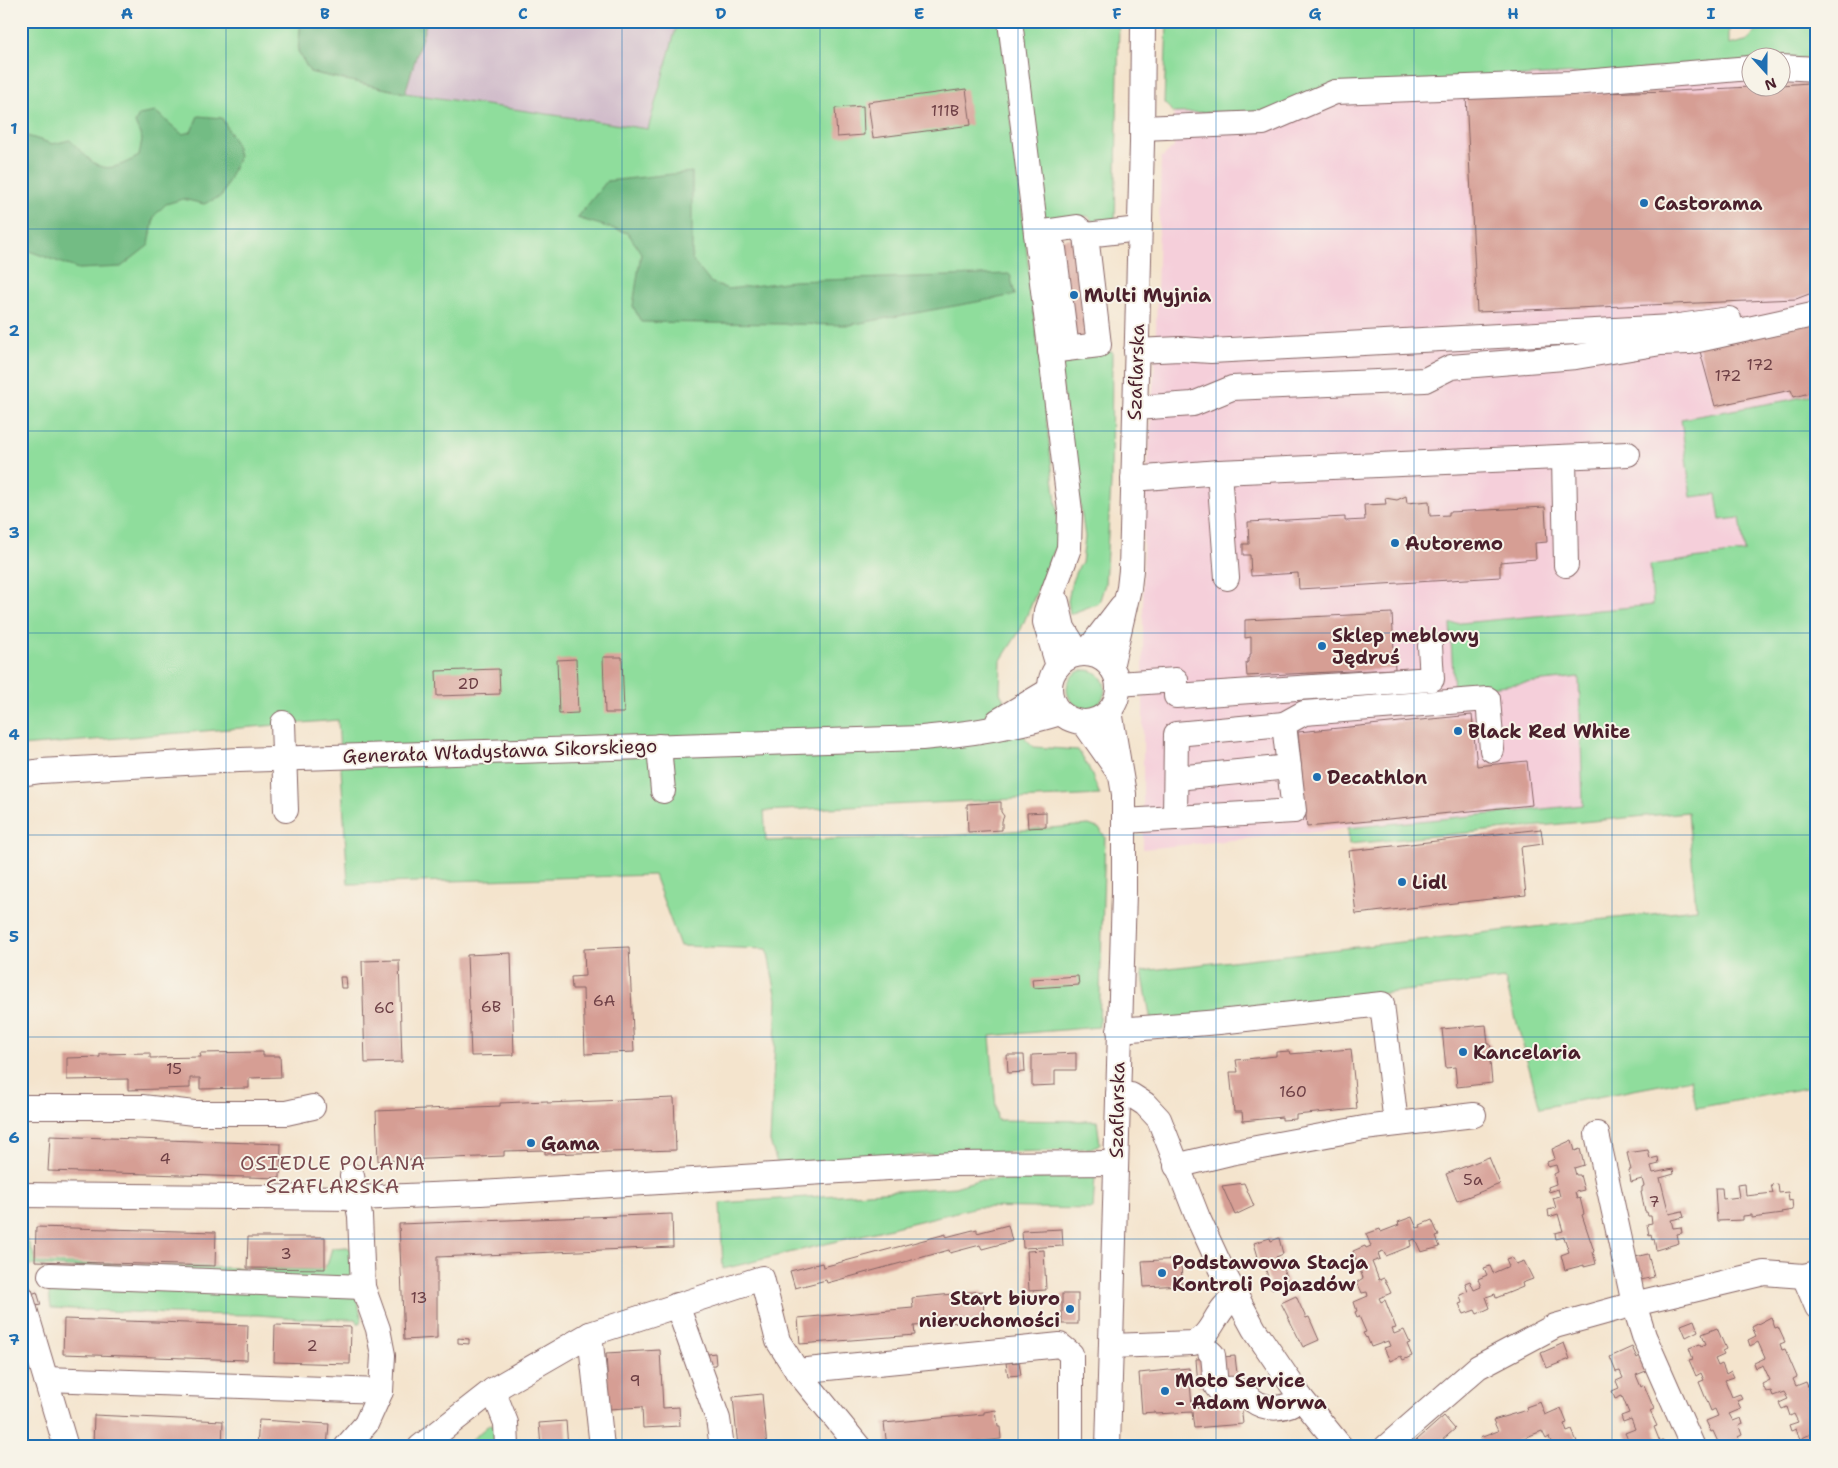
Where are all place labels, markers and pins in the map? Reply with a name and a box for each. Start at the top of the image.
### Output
place label: Castorama [1654,191,1762,216]
marker: Castorama [1638,197,1650,209]
place label: Multi Myjnia [1084,283,1211,308]
marker: Multi Myjnia [1068,289,1080,301]
place label: Autoremo [1405,531,1503,556]
marker: Autoremo [1389,537,1401,549]
place label: Sklep meblowy Jędruś [1332,623,1479,670]
marker: Sklep meblowy Jędruś [1316,640,1328,652]
place label: Black Red White [1468,719,1630,744]
marker: Black Red White [1452,725,1464,737]
place label: Decathlon [1327,765,1428,790]
marker: Decathlon [1311,771,1323,783]
place label: Lidl [1412,870,1448,895]
marker: Lidl [1396,876,1408,888]
place label: Kancelaria [1473,1040,1581,1065]
marker: Kancelaria [1457,1046,1469,1058]
place label: Gama [541,1131,600,1156]
marker: Gama [525,1137,537,1149]
place label: Podstawowa Stacja Kontroli Pojazdów [1172,1250,1368,1297]
marker: Podstawowa Stacja Kontroli Pojazdów [1156,1267,1168,1279]
place label: Start biuro nieruchomości [919,1286,1060,1333]
marker: Start biuro nieruchomości [1064,1303,1076,1315]
place label: Moto Service - Adam Worwa [1175,1368,1327,1415]
marker: Moto Service - Adam Worwa [1159,1385,1171,1397]

